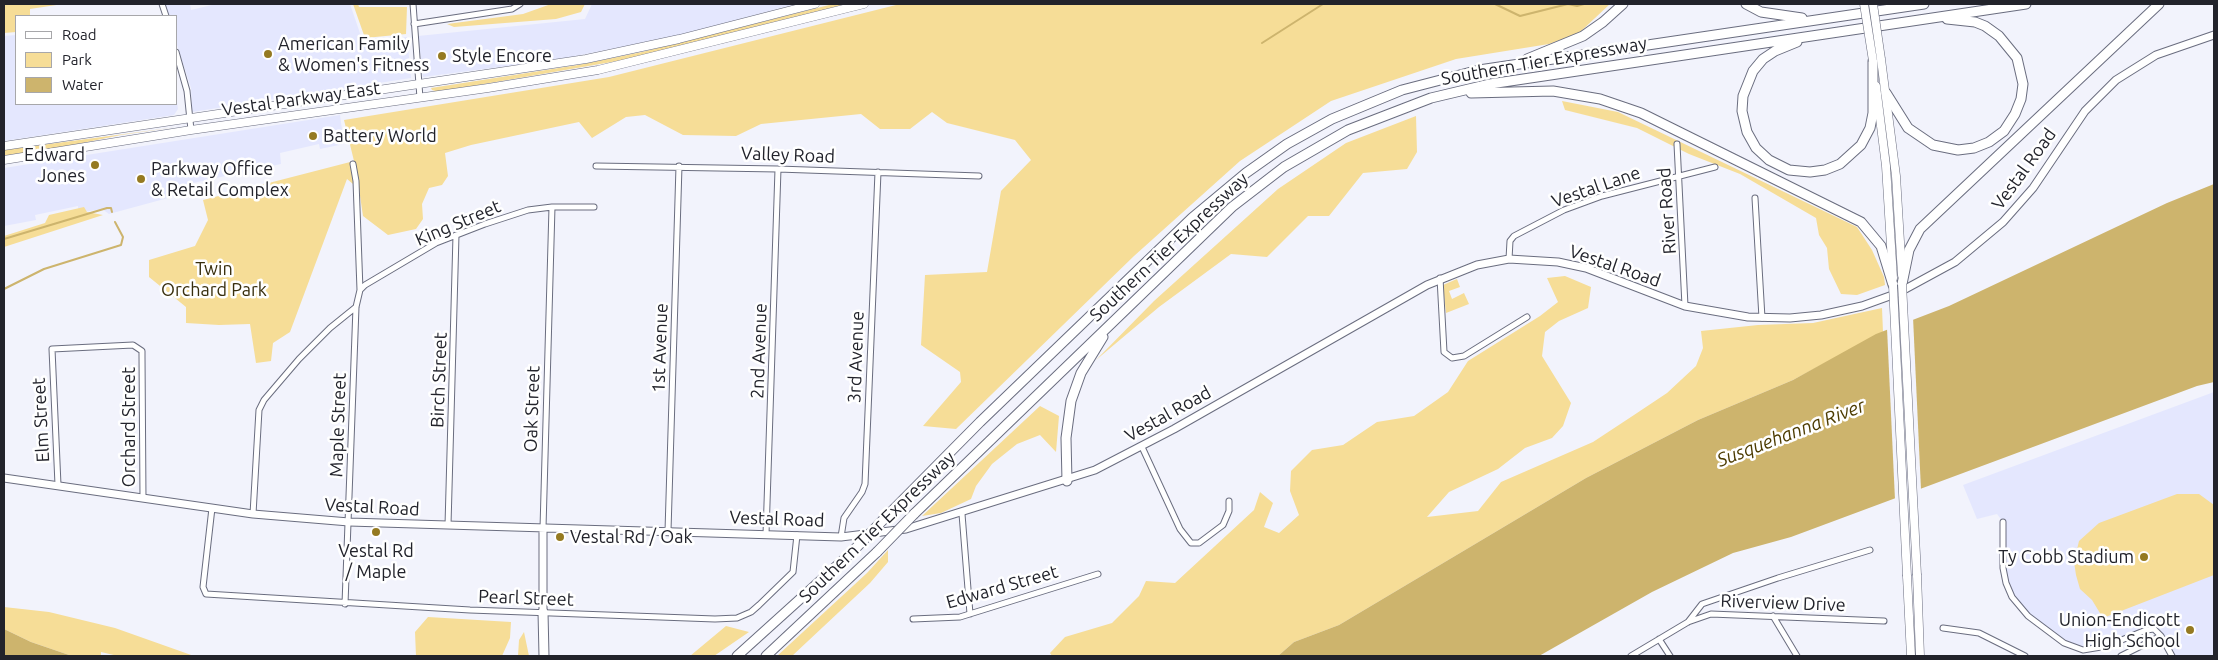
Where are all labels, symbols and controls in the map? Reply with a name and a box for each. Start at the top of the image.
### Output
legend [15,15,178,105]
text: Road [62,26,97,43]
street label: Southern Tier Expressway [1439,32,1649,90]
place label: American Family & Women's Fitness [278,33,429,76]
place label: Style Encore [452,45,552,67]
marker: American Family & Women's Fitness [262,48,274,60]
marker: Style Encore [436,50,448,62]
text: Park [62,51,92,68]
text: Water [62,76,103,93]
street label: Vestal Parkway East [220,77,382,121]
street label: Vestal Road [1987,124,2061,214]
place label: Battery World [323,125,437,147]
marker: Battery World [307,130,319,142]
street label: Valley Road [741,143,835,167]
place label: Edward Jones [24,144,85,186]
place label: Parkway Office & Retail Complex [151,158,289,200]
marker: Edward Jones [89,159,101,171]
street label: Vestal Lane [1549,162,1643,212]
street label: River Road [1653,167,1681,255]
street label: Southern Tier Expressway [1085,168,1253,326]
marker: Parkway Office & Retail Complex [135,173,147,185]
street label: King Street [412,195,504,251]
street label: Vestal Road [1567,240,1663,292]
park label: Twin Orchard Park [161,258,267,300]
street label: 1st Avenue [648,303,672,393]
street label: 2nd Avenue [747,303,771,399]
street label: 3rd Avenue [844,311,868,403]
street label: Birch Street [427,332,451,428]
street label: Oak Street [520,365,544,453]
street label: Orchard Street [118,367,140,487]
street label: Maple Street [325,372,351,478]
street label: Elm Street [28,377,54,463]
street label: Vestal Road [1121,381,1215,447]
water label: Susquehanna River [1714,394,1868,472]
street label: Southern Tier Expressway [794,447,960,607]
street label: Vestal Road [324,494,420,520]
street label: Vestal Road [729,507,825,531]
marker: Vestal Rd / Maple [370,526,382,538]
place label: Vestal Rd / Oak [570,526,693,548]
marker: Vestal Rd / Oak [554,531,566,543]
place label: Vestal Rd / Maple [338,540,414,582]
place label: Ty Cobb Stadium [1998,546,2134,568]
marker: Ty Cobb Stadium [2138,551,2150,563]
street label: Edward Street [944,561,1060,613]
street label: Pearl Street [478,586,574,610]
street label: Riverview Drive [1720,590,1846,616]
place label: Union-Endicott High School [2059,609,2180,652]
marker: Union-Endicott High School [2184,624,2196,636]

